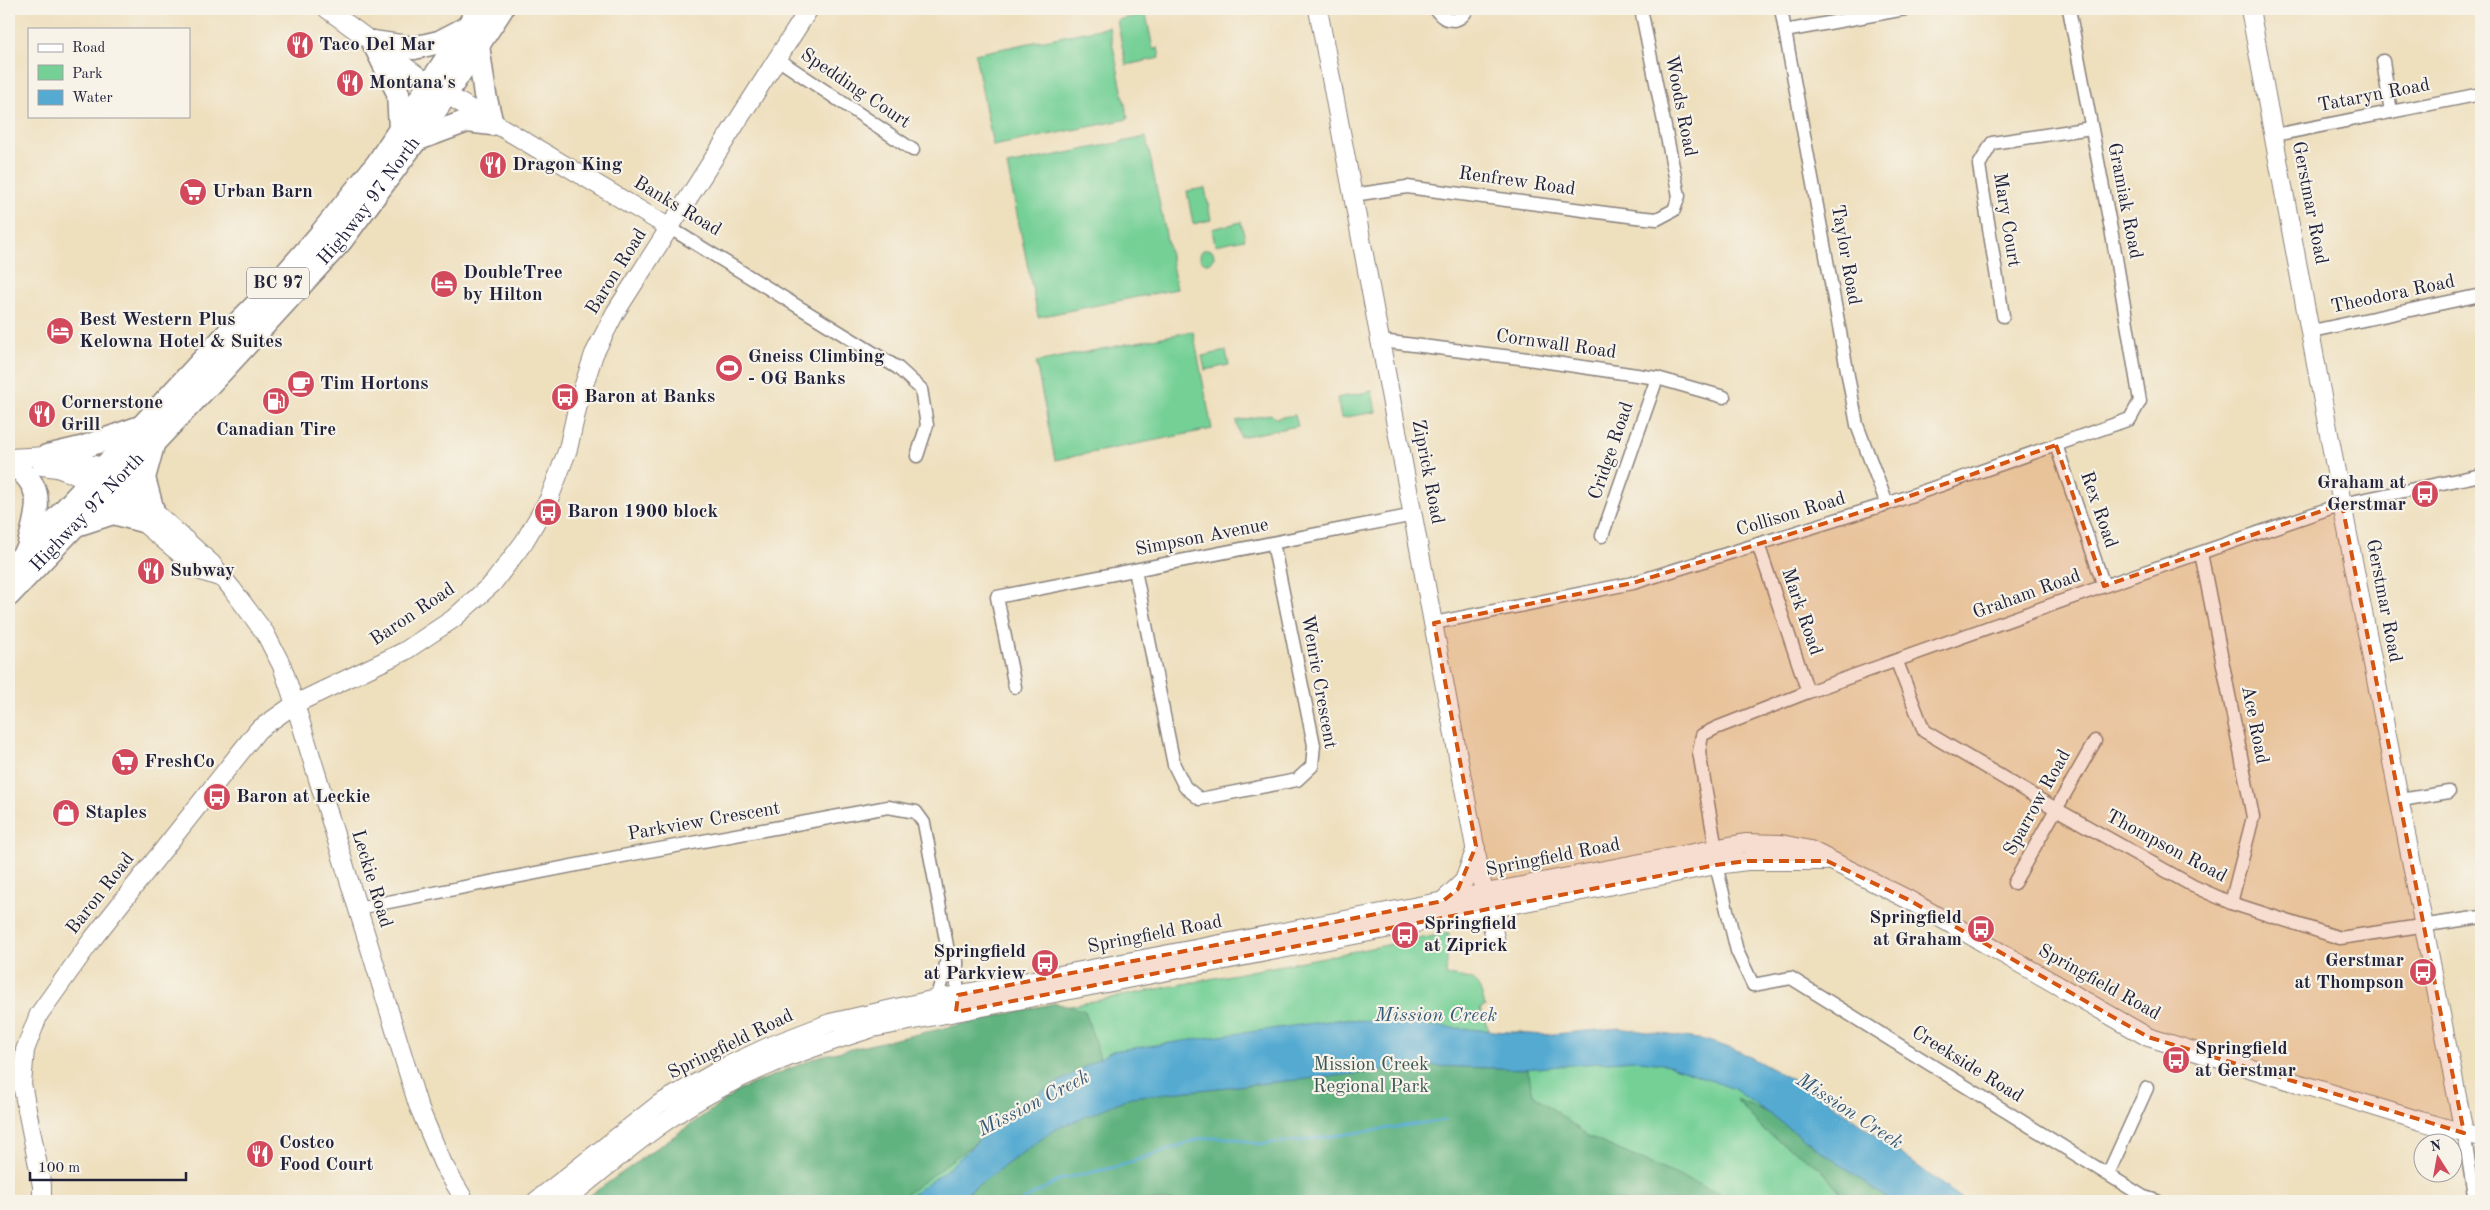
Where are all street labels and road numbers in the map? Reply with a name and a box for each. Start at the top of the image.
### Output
street label: Spedding Court [797,45,913,133]
street label: Woods Road [1661,54,1699,159]
street label: Tataryn Road [2316,76,2432,116]
street label: Highway 97 North [314,134,424,269]
street label: Gerstmar Road [2288,140,2330,266]
street label: Gramiak Road [2103,141,2145,261]
street label: Renfrew Road [1457,164,1577,200]
street label: Mary Court [1989,171,2023,269]
street label: Banks Road [630,173,724,241]
street label: Taylor Road [1827,203,1863,307]
street label: Baron Road [583,226,651,318]
road number: BC 97 [247,268,309,298]
street label: Theodora Road [2329,273,2457,317]
street label: Cornwall Road [1494,327,1618,363]
street label: Cridge Road [1586,400,1638,502]
street label: Ziprick Road [1408,418,1446,526]
street label: Highway 97 North [27,449,148,575]
street label: Rex Road [2076,469,2120,551]
street label: Collison Road [1734,489,1848,541]
street label: Simpson Avenue [1134,516,1270,560]
street label: Gerstmar Road [2362,538,2404,664]
street label: Mark Road [1777,566,1825,658]
street label: Graham Road [1971,567,2084,623]
street label: Baron Road [367,580,459,650]
street label: Wenric Crescent [1297,614,1339,750]
street label: Ace Road [2237,684,2271,766]
street label: Sparrow Road [2001,747,2075,859]
street label: Parkview Crescent [626,799,782,845]
street label: Thompson Road [2102,807,2230,887]
street label: Leckie Road [347,828,395,930]
street label: Springfield Road [1484,836,1622,880]
street label: Baron Road [63,850,139,938]
street label: Springfield Road [1086,913,1224,957]
street label: Springfield Road [2035,942,2163,1024]
street label: Springfield Road [665,1006,797,1083]
street label: Creekside Road [1908,1023,2026,1107]

